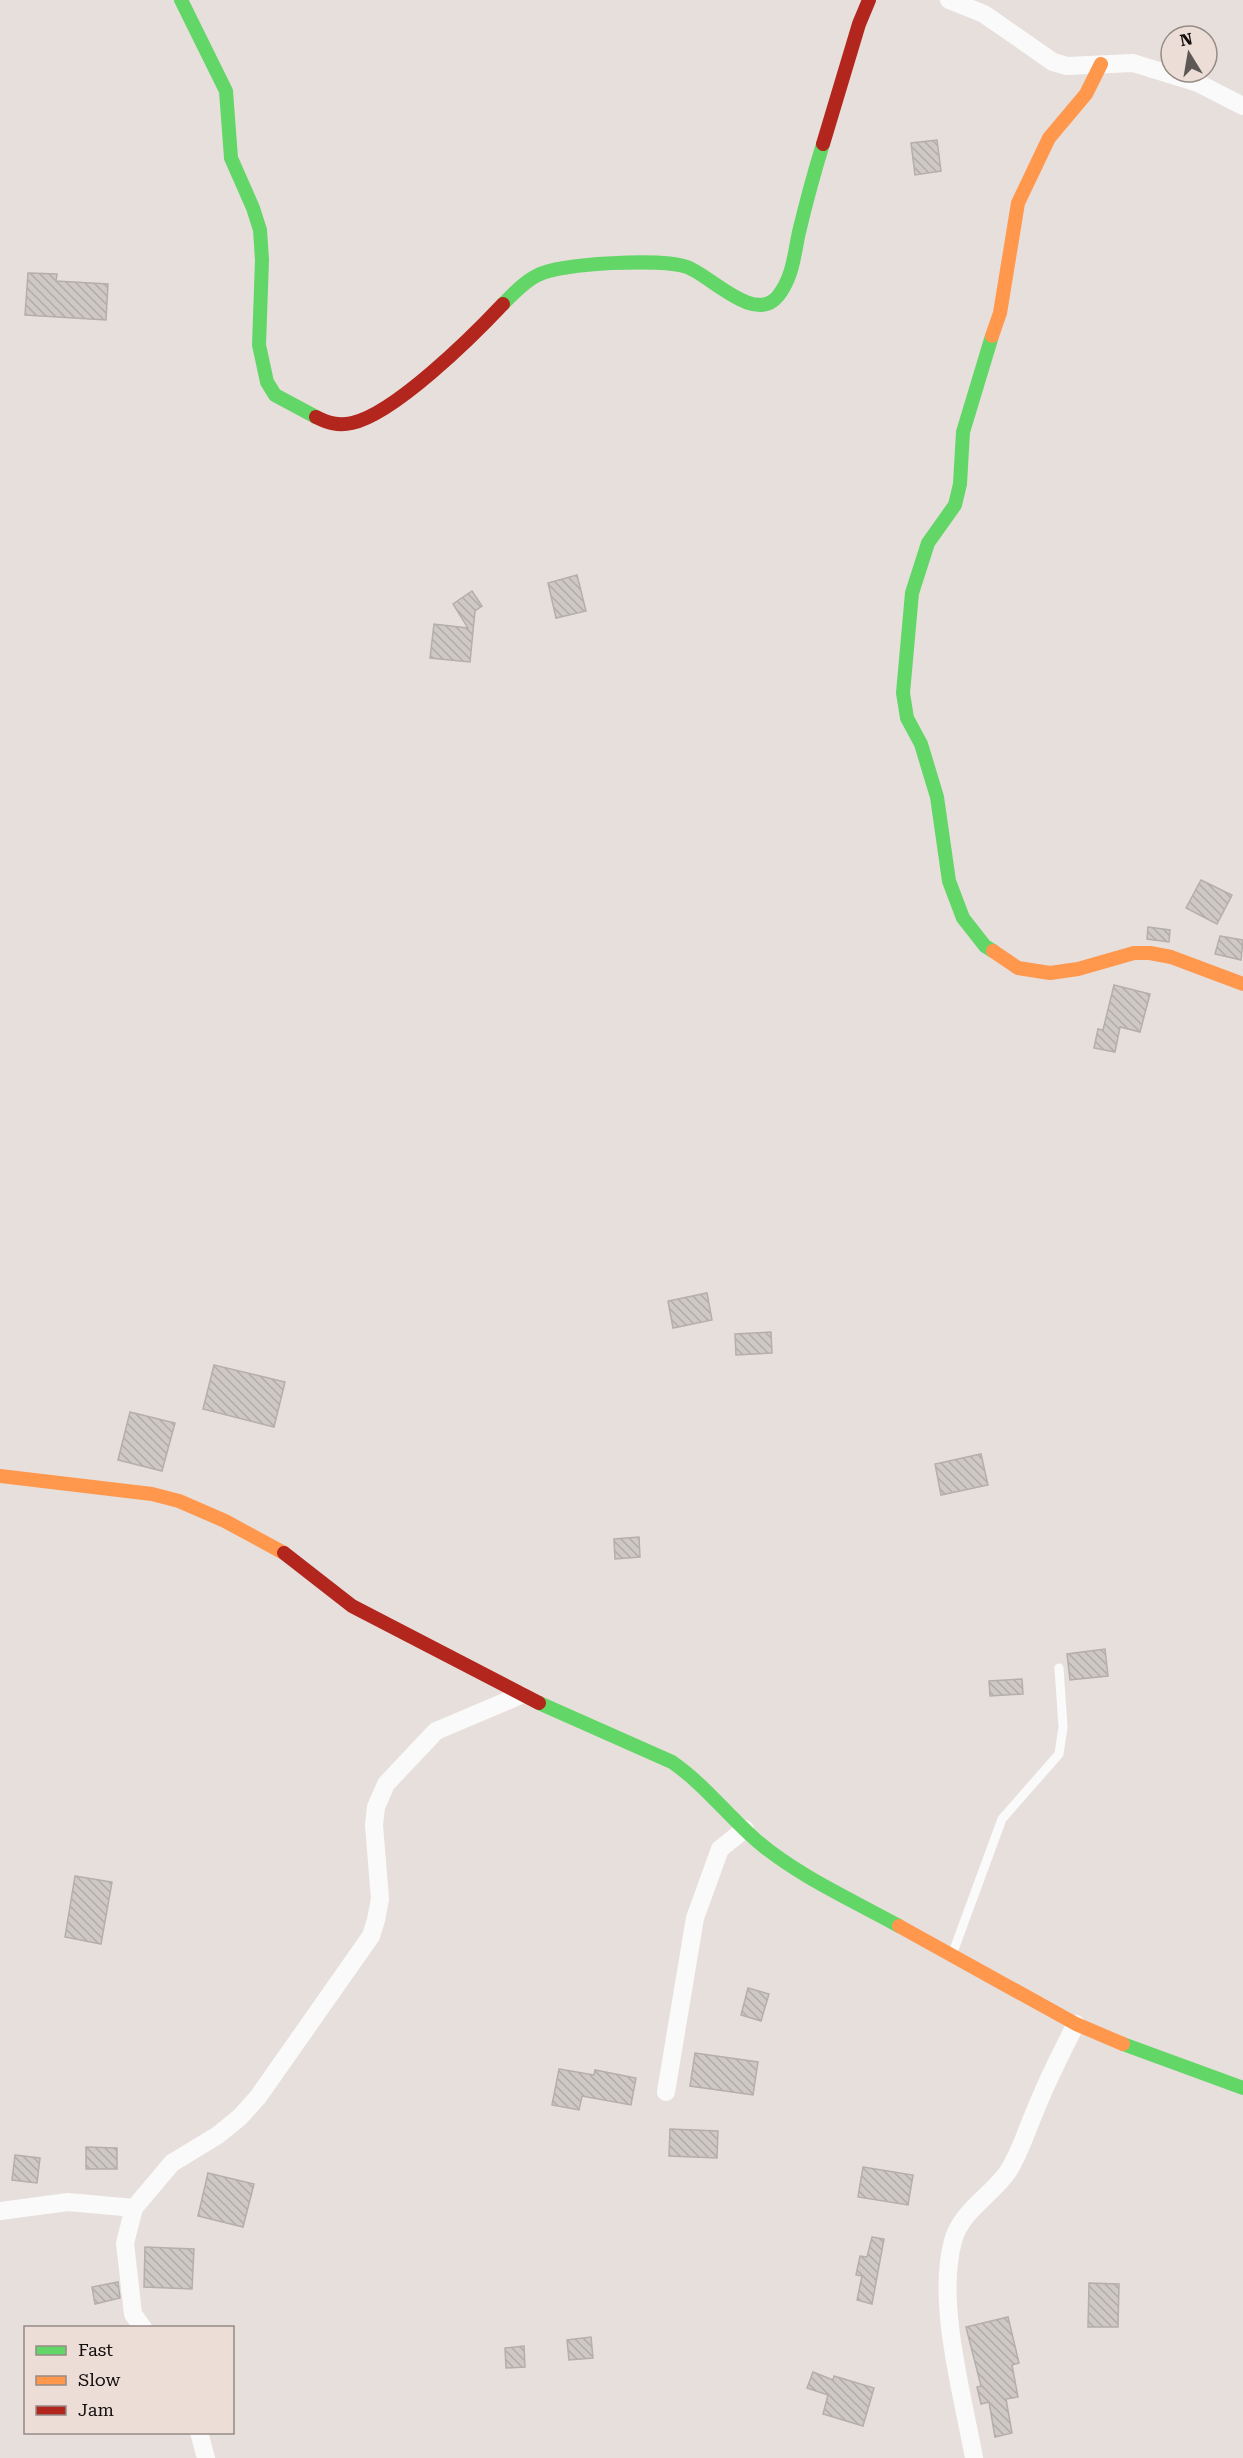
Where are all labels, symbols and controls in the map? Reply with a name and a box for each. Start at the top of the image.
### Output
north arrow [1159,24,1219,84]
text: N [1178,29,1194,50]
legend [24,2326,234,2434]
text: Fast [78,2339,113,2360]
text: Slow [78,2369,120,2390]
text: Jam [78,2399,114,2420]

